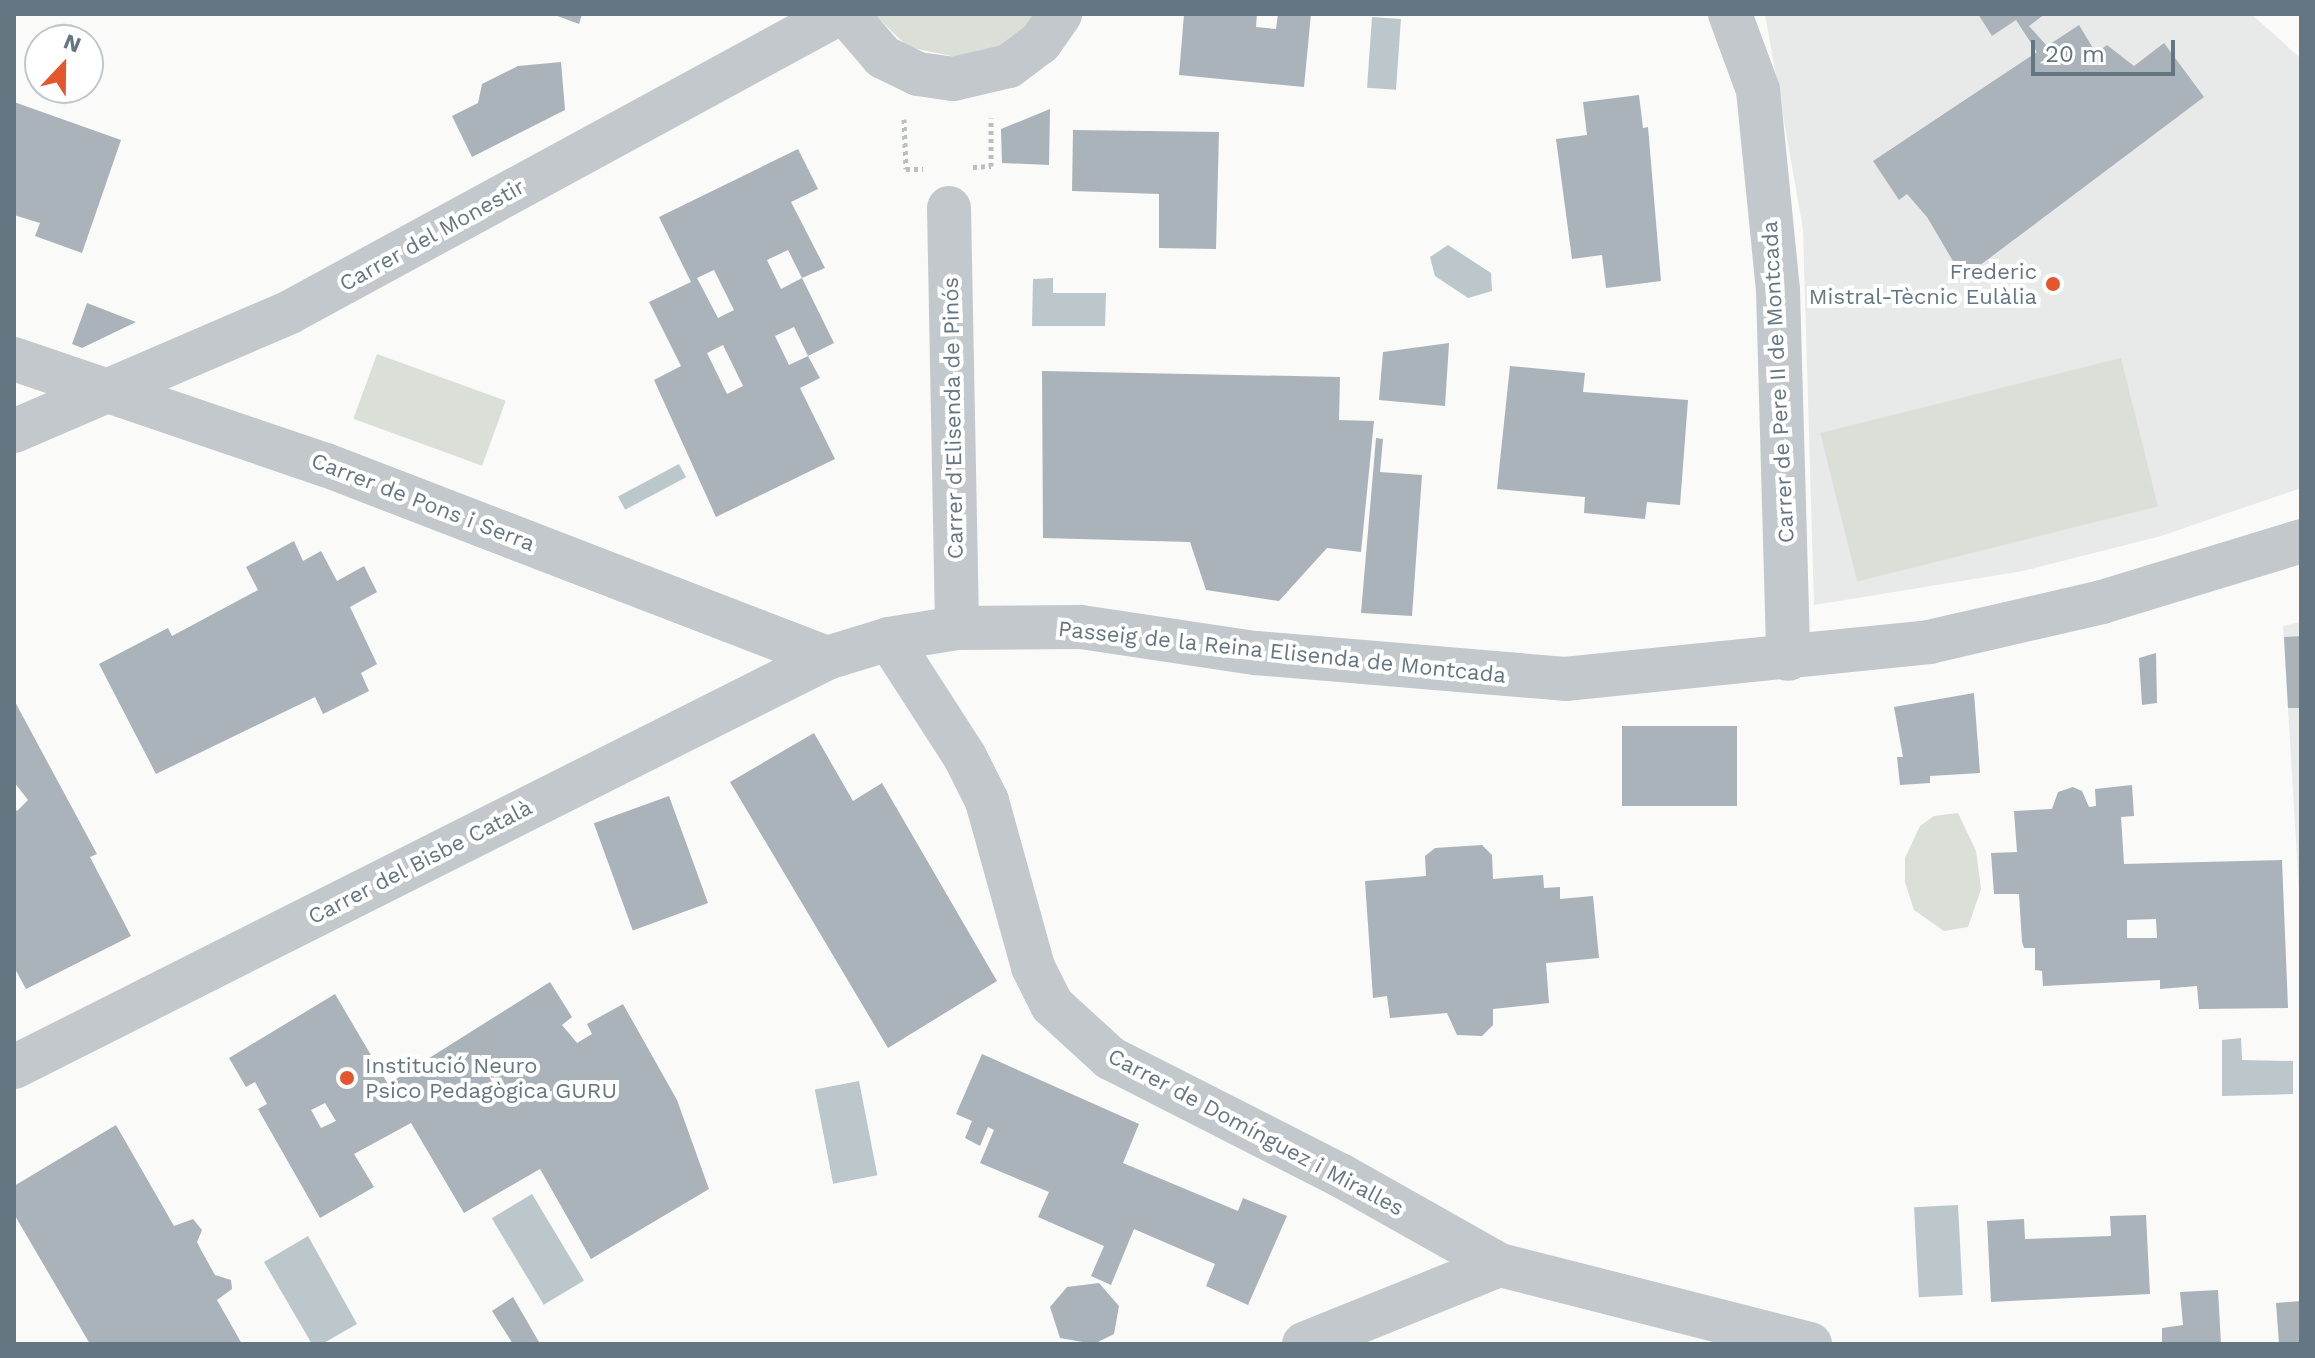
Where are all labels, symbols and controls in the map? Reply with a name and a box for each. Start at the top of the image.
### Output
north arrow [24,24,104,104]
scale bar [2035,24,2179,74]
text: N [60,28,85,58]
text: 20 m [2045,40,2105,68]
street label: Carrer del Monestir [334,173,530,297]
street label: Carrer de Pere II de Montcada [1756,220,1800,544]
place label: Frederic Mistral-Tècnic Eulàlia [1809,258,2037,310]
marker: Frederic Mistral-Tècnic Eulàlia [2044,275,2062,293]
street label: Carrer d'Elisenda de Pinós [937,276,969,560]
street label: Carrer de Pons i Serra [307,447,539,557]
street label: Passeig de la Reina Elisenda de Montcada [1056,615,1508,689]
street label: Carrer del Bisbe Català [303,794,537,930]
street label: Carrer de Domínguez i Miralles [1103,1042,1409,1222]
place label: Institució Neuro Psico Pedagògica GURU [365,1052,617,1104]
marker: Institució Neuro Psico Pedagògica GURU [336,1067,358,1089]

